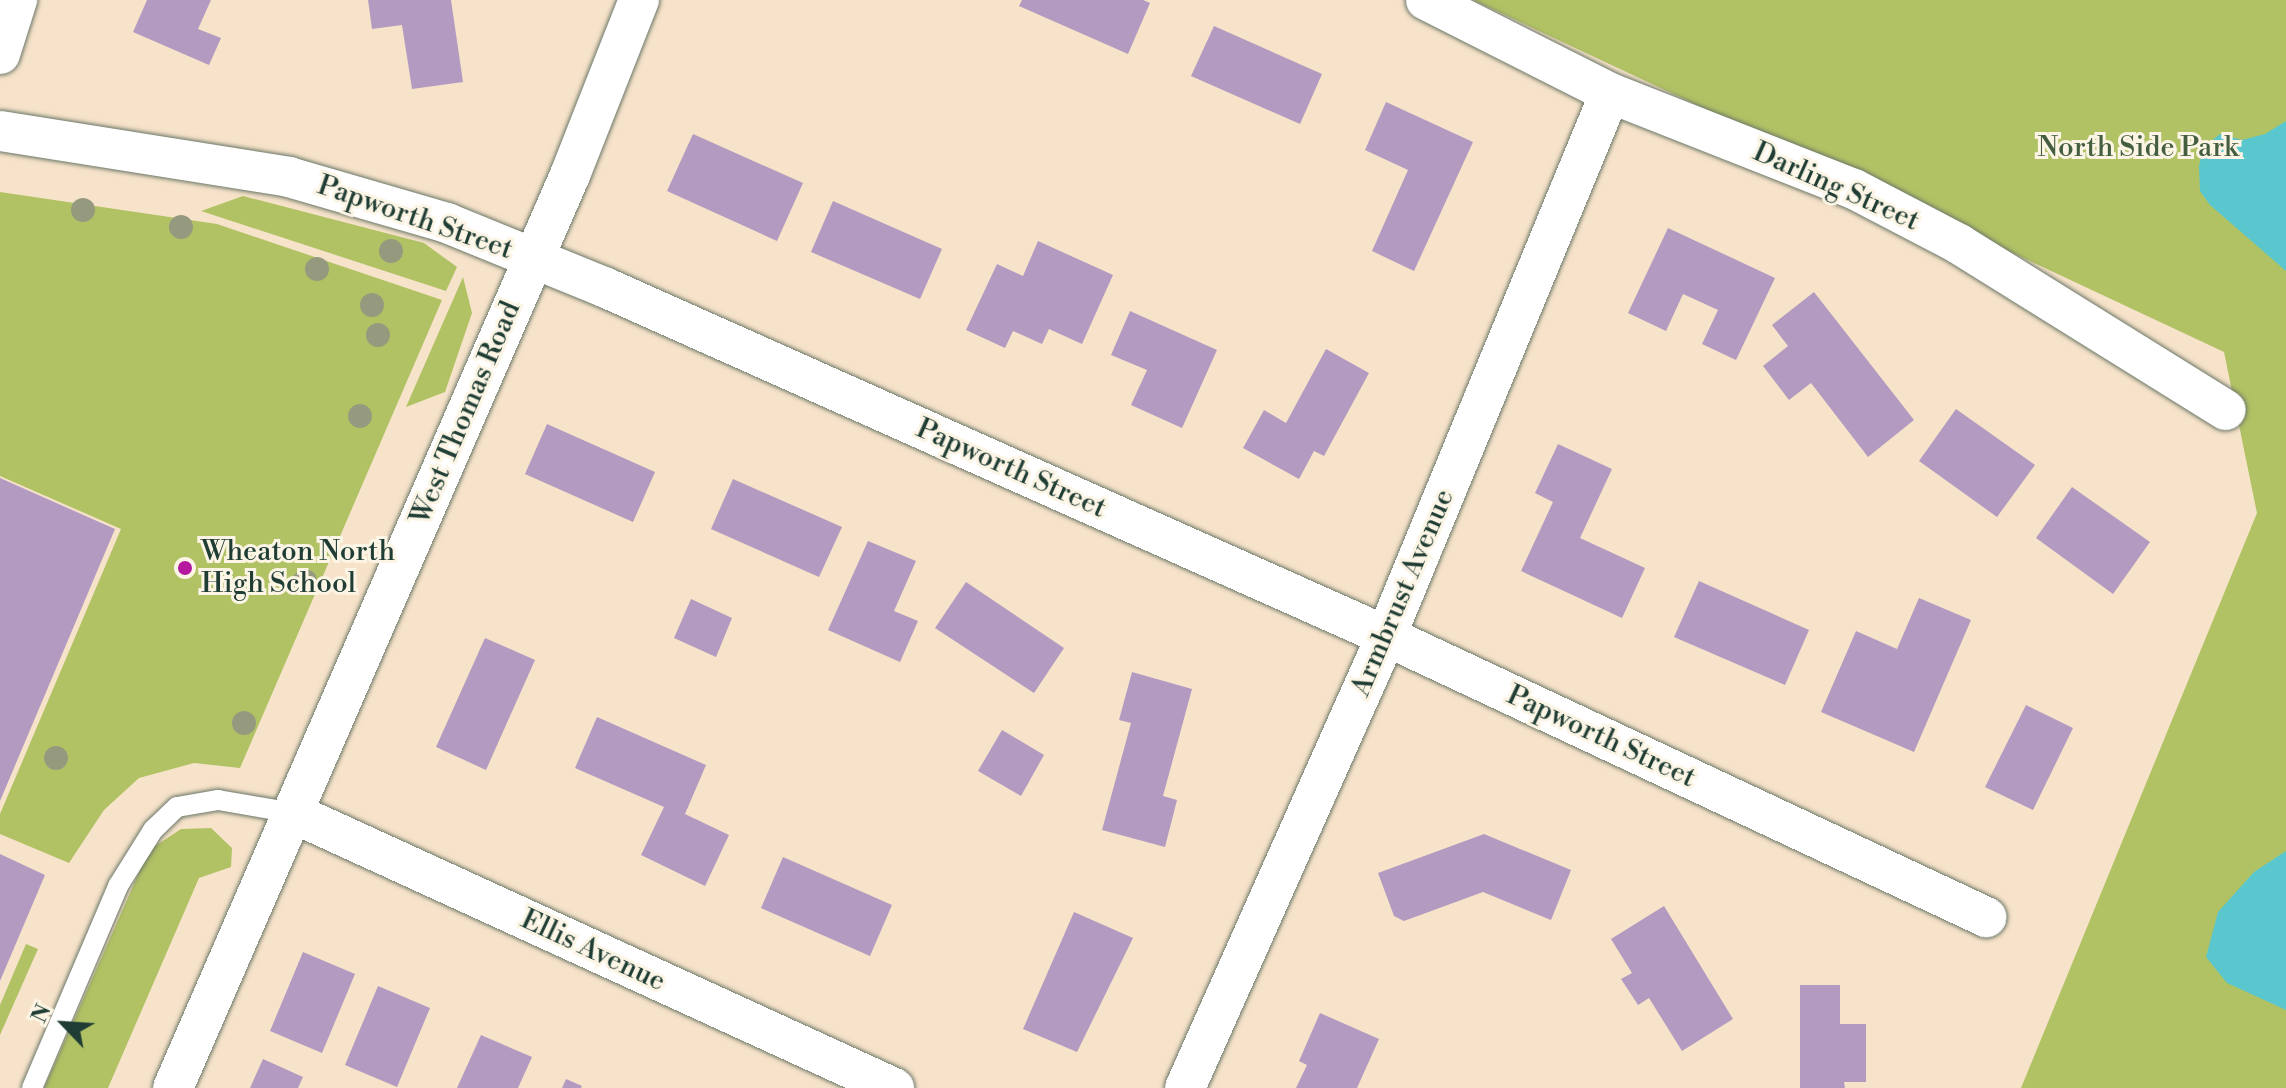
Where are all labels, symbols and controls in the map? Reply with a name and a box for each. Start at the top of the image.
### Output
park label: North Side Park [2037,131,2239,165]
street label: Darling Street [1748,135,1924,239]
street label: Papworth Street [313,169,517,267]
street label: West Thomas Road [404,296,528,530]
street label: Papworth Street [911,412,1111,526]
street label: Armbrust Avenue [1344,484,1462,702]
place label: Wheaton North High School [201,535,395,601]
marker: Wheaton North High School [176,559,194,577]
street label: Papworth Street [1501,679,1701,795]
street label: Ellis Avenue [515,903,671,999]
north arrow [24,984,104,1064]
text: N [26,1000,58,1027]

